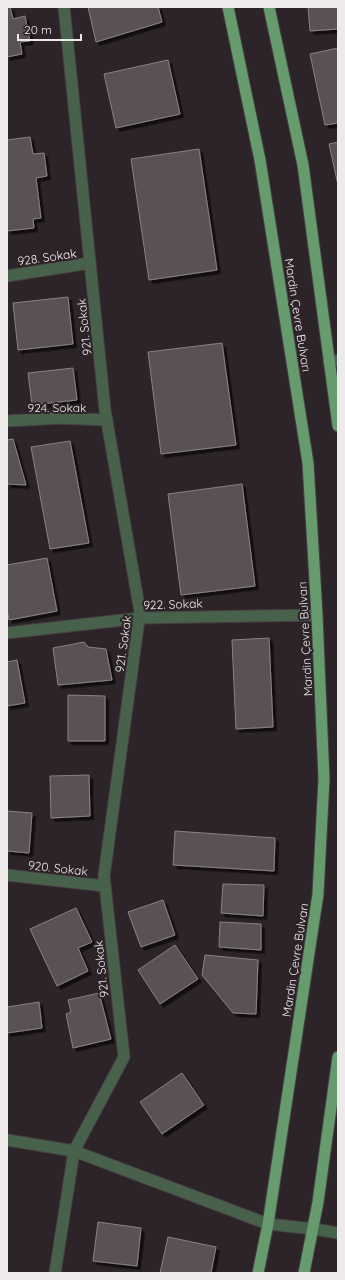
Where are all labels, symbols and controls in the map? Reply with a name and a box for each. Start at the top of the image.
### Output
scale bar [18,16,81,42]
text: 20 m [24,22,52,37]
street label: 928. Sokak [17,245,77,269]
street label: Mardin Çevre Bulvarı [282,257,314,373]
street label: 921. Sokak [74,298,94,356]
street label: 924. Sokak [28,400,87,415]
street label: Mardin Çevre Bulvarı [295,581,315,697]
street label: 922. Sokak [143,595,203,613]
street label: 921. Sokak [112,615,134,673]
street label: 920. Sokak [27,857,89,879]
street label: Mardin Çevre Bulvarı [279,902,311,1018]
street label: 921. Sokak [91,940,111,998]

